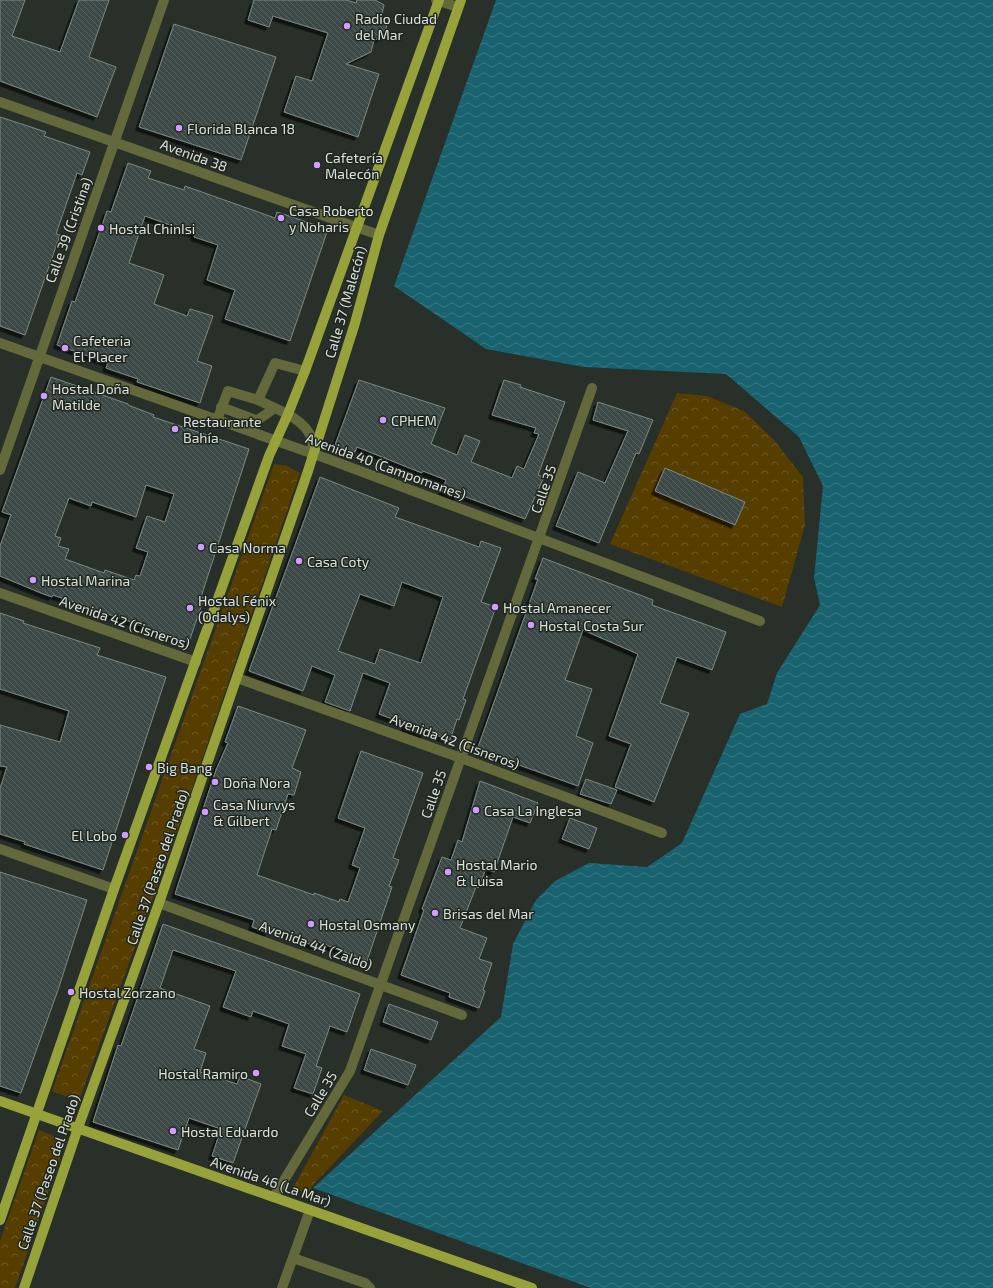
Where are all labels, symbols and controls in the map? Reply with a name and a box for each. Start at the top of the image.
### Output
place label: Radio Ciudad del Mar [355,10,437,43]
marker: Radio Ciudad del Mar [342,21,352,31]
place label: Florida Blanca 18 [187,120,295,137]
marker: Florida Blanca 18 [174,123,184,133]
street label: Avenida 38 [158,135,230,175]
place label: Cafetería Malecón [325,149,383,182]
marker: Cafetería Malecón [312,160,322,170]
street label: Calle 39 (Cristina) [41,175,95,285]
place label: Casa Roberto y Noharis [289,202,374,235]
marker: Casa Roberto y Noharis [276,213,286,223]
place label: Hostal ChinIsi [109,220,195,237]
marker: Hostal ChinIsi [96,223,106,233]
street label: Calle 37 (Malecón) [321,244,369,360]
place label: Cafeteria El Placer [73,332,131,365]
marker: Cafeteria El Placer [60,343,70,353]
place label: Hostal Doña Matilde [52,380,129,413]
marker: Hostal Doña Matilde [39,391,49,401]
place label: CPHEM [391,412,437,429]
place label: Restaurante Bahía [183,413,262,446]
marker: CPHEM [378,415,388,425]
marker: Restaurante Bahía [170,424,180,434]
street label: Avenida 40 (Campomanes) [304,429,468,503]
street label: Calle 35 [527,463,559,515]
place label: Casa Norma [209,539,286,556]
marker: Casa Norma [196,542,206,552]
place label: Casa Coty [307,553,370,570]
marker: Casa Coty [294,556,304,566]
place label: Hostal Marina [41,572,130,589]
marker: Hostal Marina [28,575,38,585]
street label: Avenida 42 (Cisneros) [58,592,192,652]
place label: Hostal Fénix (Odalys) [198,592,277,625]
place label: Hostal Amanecer [503,599,612,616]
marker: Hostal Amanecer [490,602,500,612]
marker: Hostal Fénix (Odalys) [185,603,195,613]
place label: Hostal Costa Sur [539,617,644,634]
marker: Hostal Costa Sur [526,620,536,630]
street label: Avenida 42 (Cisneros) [388,710,522,772]
place label: Big Bang [157,759,213,776]
marker: Big Bang [144,762,154,772]
street label: Calle 35 [417,768,449,820]
place label: Doña Nora [223,774,290,791]
marker: Doña Nora [210,777,220,787]
street label: Calle 37 (Paseo del Prado) [122,787,192,947]
place label: Casa Niurvys & Gilbert [213,796,295,829]
place label: Casa La Inglesa [484,802,582,819]
marker: Casa La Inglesa [471,805,481,815]
marker: Casa Niurvys & Gilbert [200,807,210,817]
place label: El Lobo [71,827,117,844]
marker: El Lobo [120,830,130,840]
place label: Hostal Mario & Luisa [456,856,537,889]
marker: Hostal Mario & Luisa [443,867,453,877]
place label: Brisas del Mar [443,905,534,922]
marker: Brisas del Mar [430,908,440,918]
place label: Hostal Osmany [319,916,416,933]
street label: Avenida 44 (Zaldo) [257,917,375,973]
marker: Hostal Osmany [306,919,316,929]
place label: Hostal Zorzano [79,984,176,1001]
marker: Hostal Zorzano [66,987,76,997]
place label: Hostal Ramiro [158,1065,248,1082]
marker: Hostal Ramiro [251,1068,261,1078]
street label: Calle 35 [300,1068,340,1120]
street label: Calle 37 (Paseo del Prado) [13,1092,83,1252]
place label: Hostal Eduardo [181,1123,278,1140]
marker: Hostal Eduardo [168,1126,178,1136]
street label: Avenida 46 (La Mar) [209,1152,333,1210]

